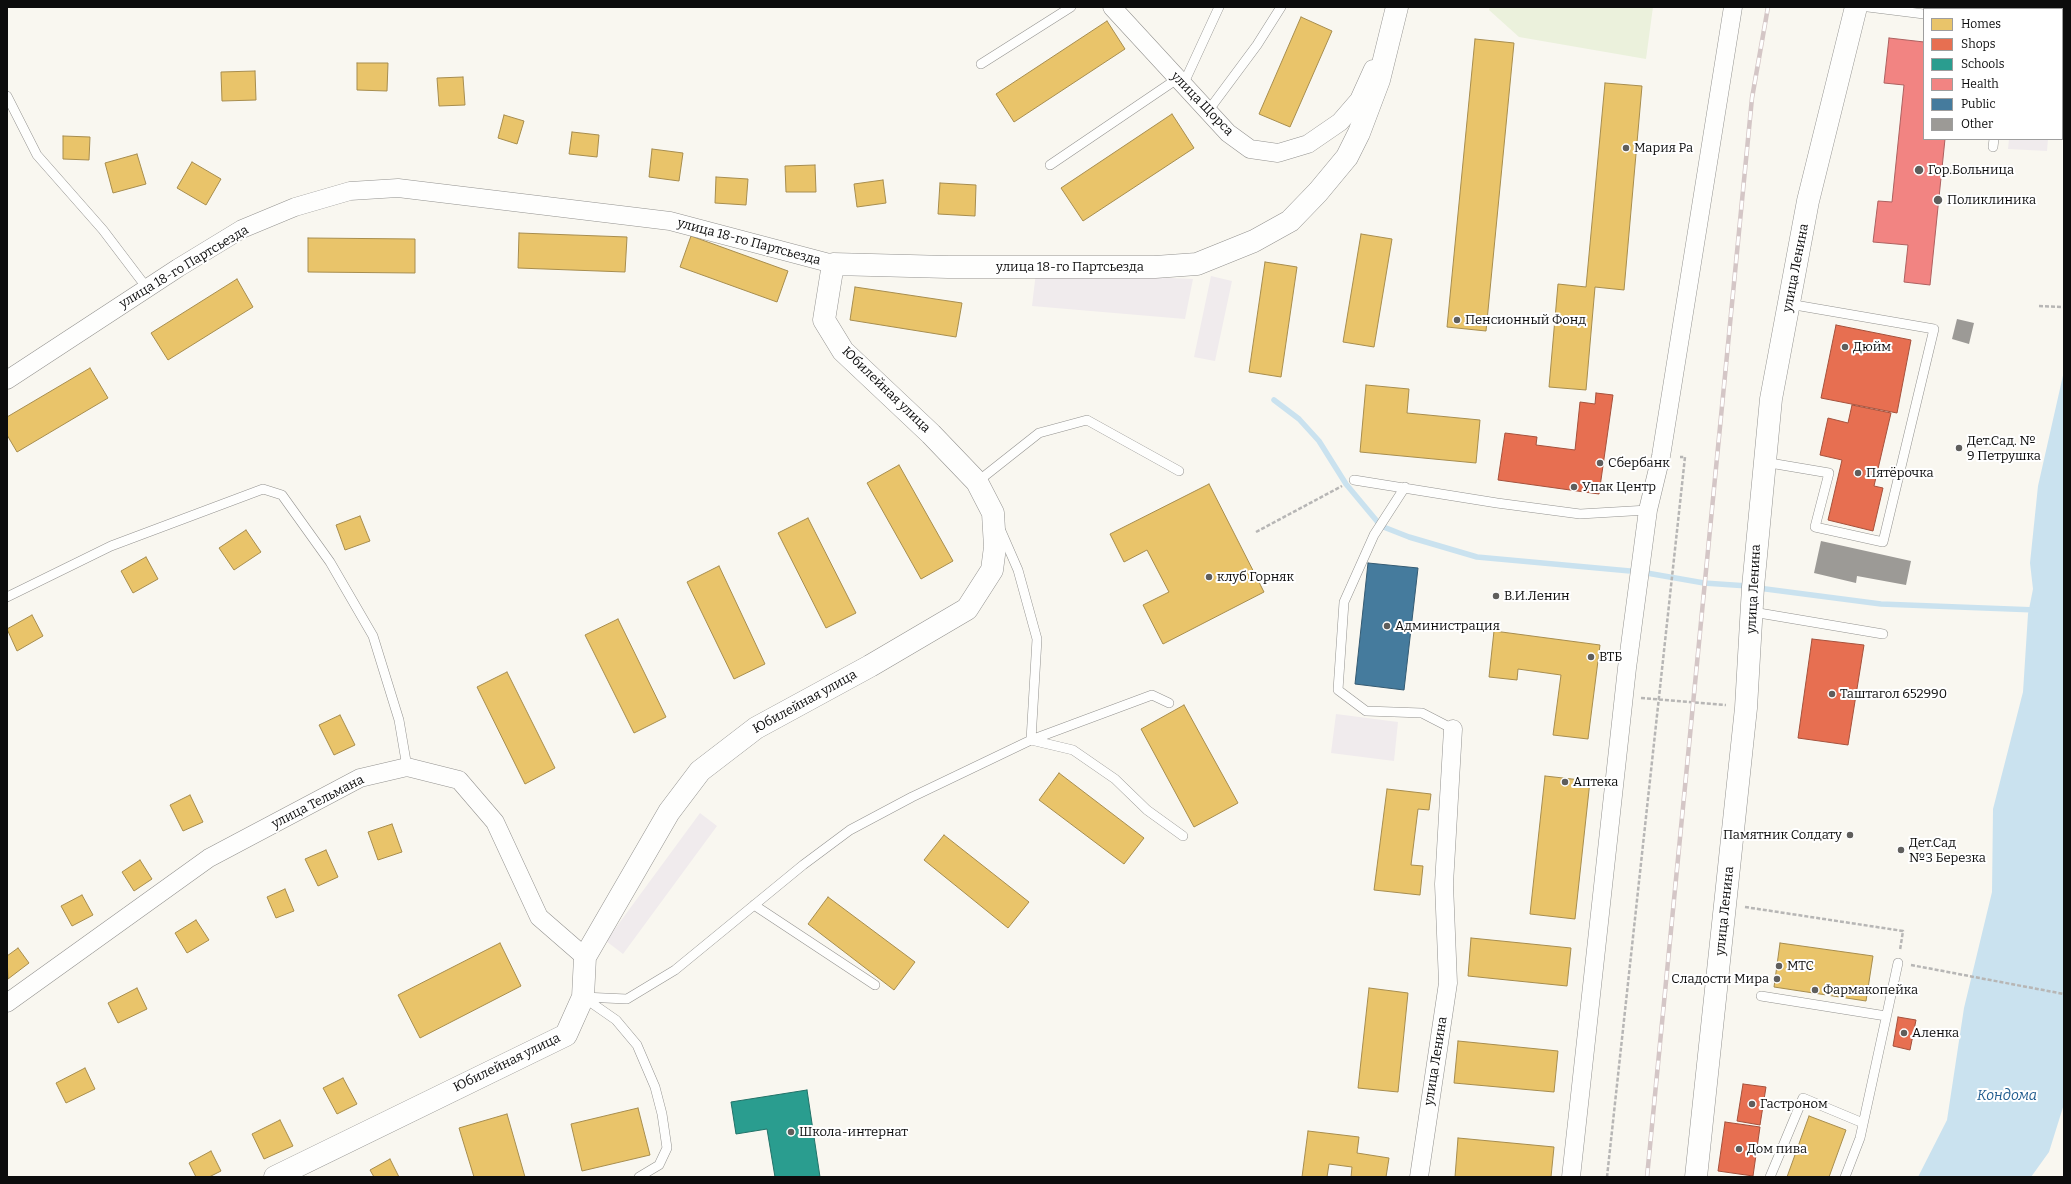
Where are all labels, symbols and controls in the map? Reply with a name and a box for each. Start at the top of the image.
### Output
legend [1923,8,2063,140]
text: Homes [1961,17,2001,31]
text: Shops [1961,37,1995,51]
text: Schools [1961,57,2004,71]
street label: улица Щорса [1168,69,1236,139]
text: Health [1961,77,1999,91]
text: Public [1961,97,1996,111]
text: Other [1961,117,1993,131]
place label: Мария Ра [1634,140,1693,156]
marker: Мария Ра [1621,143,1631,153]
place label: Гор.Больница [1928,162,2014,178]
marker: Гор.Больница [1913,164,1925,176]
place label: Поликлиника [1947,192,2036,208]
marker: Поликлиника [1932,194,1944,206]
street label: улица 18-го Партсьезда [676,215,822,269]
street label: улица 18-го Партсьезда [117,222,251,312]
street label: улица Ленина [1780,222,1812,314]
street label: улица 18-го Партсьезда [996,259,1144,275]
place label: Пенсионный Фонд [1465,312,1586,328]
marker: Пенсионный Фонд [1452,315,1462,325]
place label: Дюйм [1853,339,1891,355]
marker: Дюйм [1840,342,1850,352]
street label: Юбилейная улица [839,344,933,436]
place label: Дет.Сад. № 9 Петрушка [1967,433,2041,464]
marker: Дет.Сад. № 9 Петрушка [1954,443,1964,453]
place label: Сбербанк [1608,455,1670,471]
marker: Сбербанк [1595,458,1605,468]
place label: Пятёрочка [1866,465,1934,481]
marker: Пятёрочка [1853,468,1863,478]
place label: Упак Центр [1582,479,1656,495]
marker: Упак Центр [1569,482,1579,492]
street label: улица Ленина [1744,544,1764,634]
place label: клуб Горняк [1217,569,1294,585]
marker: клуб Горняк [1204,572,1214,582]
place label: В.И.Ленин [1504,588,1570,604]
marker: В.И.Ленин [1491,591,1501,601]
place label: Администрация [1395,618,1500,634]
marker: Администрация [1382,621,1392,631]
place label: ВТБ [1599,649,1622,665]
marker: ВТБ [1586,652,1596,662]
street label: Юбилейная улица [750,667,860,737]
place label: Таштагол 652990 [1840,686,1947,702]
marker: Таштагол 652990 [1827,689,1837,699]
street label: улица Тельмана [269,772,367,832]
place label: Аптека [1573,774,1618,790]
marker: Аптека [1560,777,1570,787]
place label: Памятник Солдату [1723,827,1842,843]
marker: Памятник Солдату [1845,830,1855,840]
place label: Дет.Сад №3 Березка [1909,835,1986,866]
marker: Дет.Сад №3 Березка [1896,845,1906,855]
street label: улица Ленина [1713,865,1737,957]
place label: МТС [1787,958,1814,974]
marker: МТС [1774,961,1784,971]
place label: Сладости Мира [1671,971,1769,987]
marker: Сладости Мира [1772,974,1782,984]
place label: Фармакопейка [1823,982,1918,998]
marker: Фармакопейка [1810,985,1820,995]
street label: улица Ленина [1421,1015,1451,1107]
place label: Аленка [1912,1025,1959,1041]
marker: Аленка [1899,1028,1909,1038]
street label: Юбилейная улица [451,1030,563,1096]
water label: Кондома [1977,1088,2037,1104]
place label: Гастроном [1760,1096,1828,1112]
marker: Гастроном [1747,1099,1757,1109]
place label: Школа-интернат [799,1124,908,1140]
marker: Школа-интернат [786,1127,796,1137]
place label: Дом пива [1747,1141,1807,1157]
marker: Дом пива [1734,1144,1744,1154]

